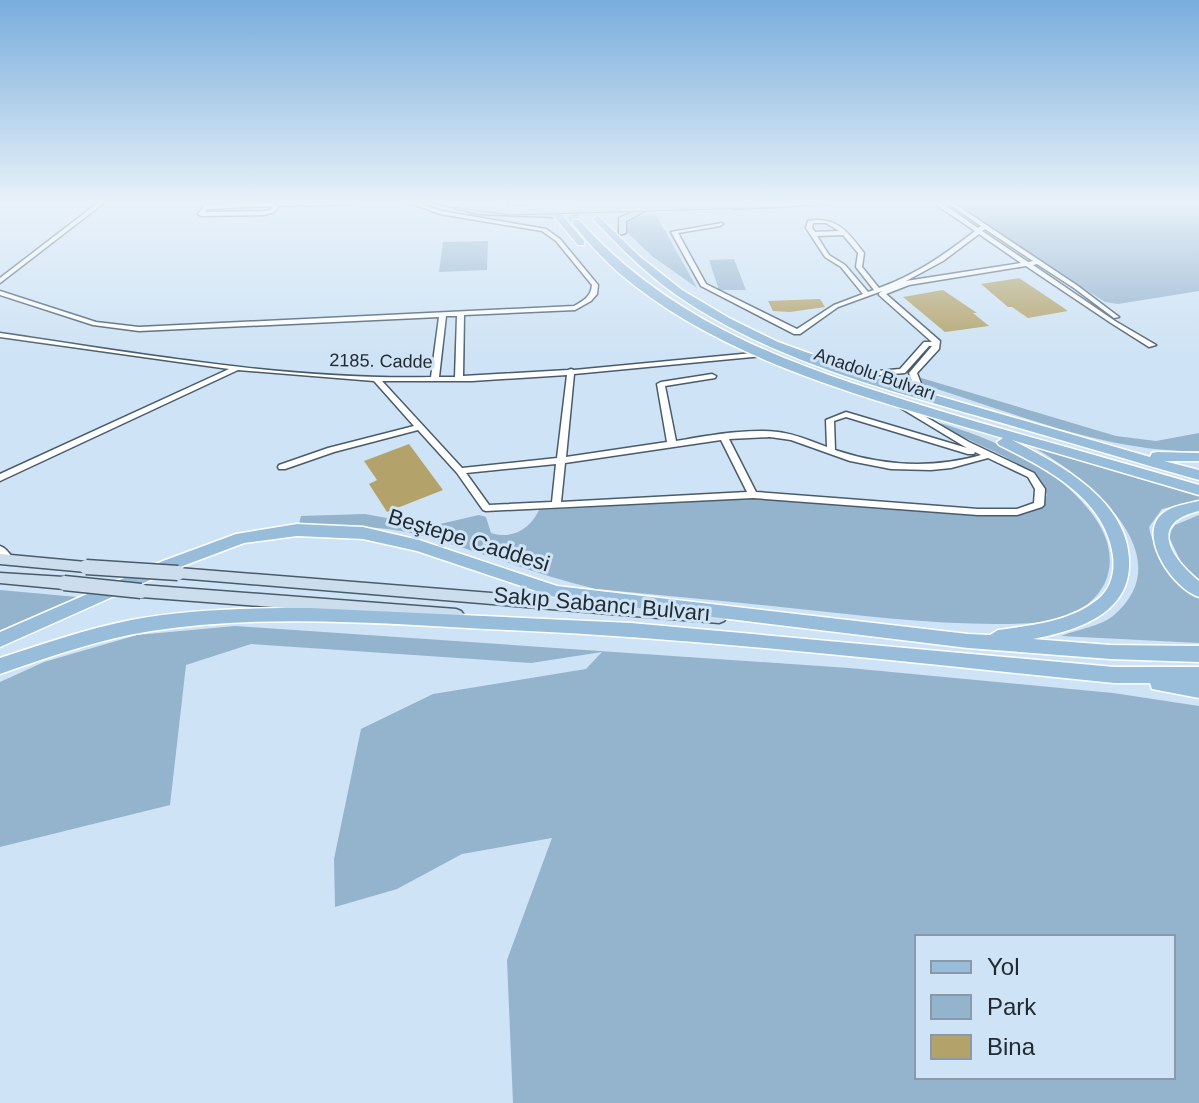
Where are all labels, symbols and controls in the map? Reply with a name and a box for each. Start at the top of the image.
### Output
street label: Anadolu Bulvarı [812,344,938,404]
street label: 2185. Cadde [329,350,433,372]
street label: Beştepe Caddesi [385,504,553,576]
street label: Sakıp Sabancı Bulvarı [492,582,712,626]
legend [915,935,1175,1079]
text: Yol [987,953,1019,980]
text: Park [987,993,1037,1020]
text: Bina [987,1033,1036,1060]

